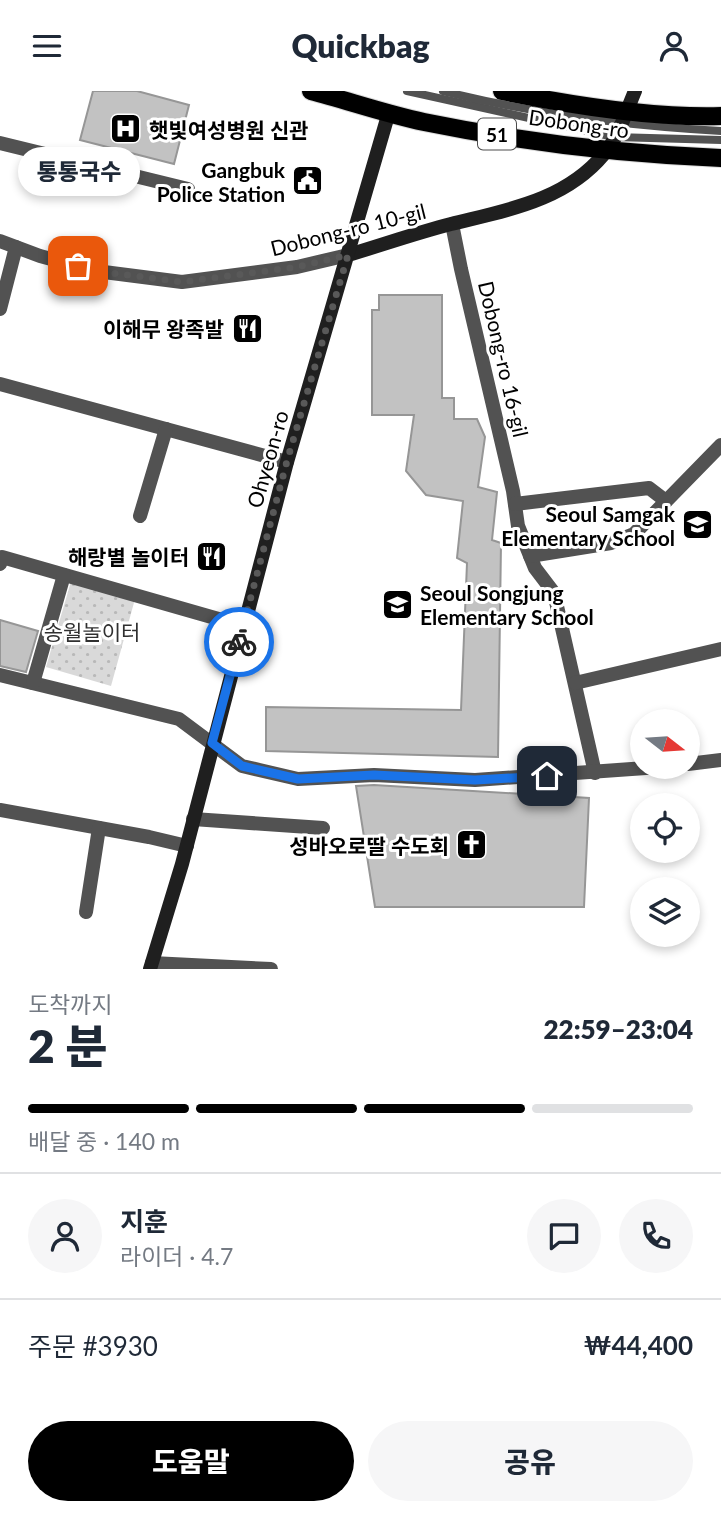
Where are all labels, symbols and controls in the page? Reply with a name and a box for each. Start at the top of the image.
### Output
text: Quickbag [291,26,430,65]
icon: menu [28,27,66,65]
icon: person [655,27,693,65]
street label: Dobong-ro [527,104,631,142]
hospital icon: 햇빛여성병원 신관 [109,112,143,146]
place label: 햇빛여성병원 신관 [149,117,309,142]
road number: 51 [478,119,516,149]
callout: 통통국수 [17,147,139,196]
text: 통통국수 [37,157,121,185]
place label: Gangbuk Police Station [157,157,286,206]
public building icon: Gangbuk Police Station [291,164,325,198]
street label: Dobong-ro 10-gil [268,198,428,260]
pin [48,236,108,296]
icon: bag [59,247,97,285]
street label: Dobong-ro 16-gil [474,279,534,439]
restaurant icon: 이해무 왕족발 [230,311,264,345]
place label: 이해무 왕족발 [103,316,224,341]
street label: Ohyeon-ro [241,407,293,511]
place label: Seoul Samgak Elementary School [501,501,676,550]
school or university icon: Seoul Samgak Elementary School [681,508,715,542]
restaurant icon: 해랑별 놀이터 [195,539,229,573]
place label: 해랑별 놀이터 [68,544,189,569]
place label: Seoul Songjung Elementary School [420,580,594,629]
school or university icon: Seoul Songjung Elementary School [380,587,414,621]
courier [204,607,274,677]
park label: 송월놀이터 [44,619,140,644]
icon: bike [220,623,258,661]
north arrow [630,709,700,779]
map controls [630,709,700,947]
pin [517,746,577,806]
icon: home [528,757,566,795]
button: locate [630,793,700,863]
church icon: 성바오로딸 수도회 [455,828,489,862]
place label: 성바오로딸 수도회 [289,833,449,858]
button: layers [630,877,700,947]
text: 도착까지 [28,990,113,1018]
text: 22:59–23:04 [543,1013,693,1045]
text: 2 분 [28,1018,108,1073]
text: 배달 중 · 140 m [28,1127,180,1155]
button: person [28,1199,102,1273]
button: chat [527,1199,601,1273]
button: phone [619,1199,693,1273]
text: 지훈 [120,1205,168,1237]
text: 라이더 · 4.7 [120,1242,233,1270]
text: ₩44,400 [583,1329,693,1361]
text: 주문 #3930 [28,1330,158,1362]
button: 도움말 [28,1421,354,1501]
button: 공유 [368,1421,693,1501]

